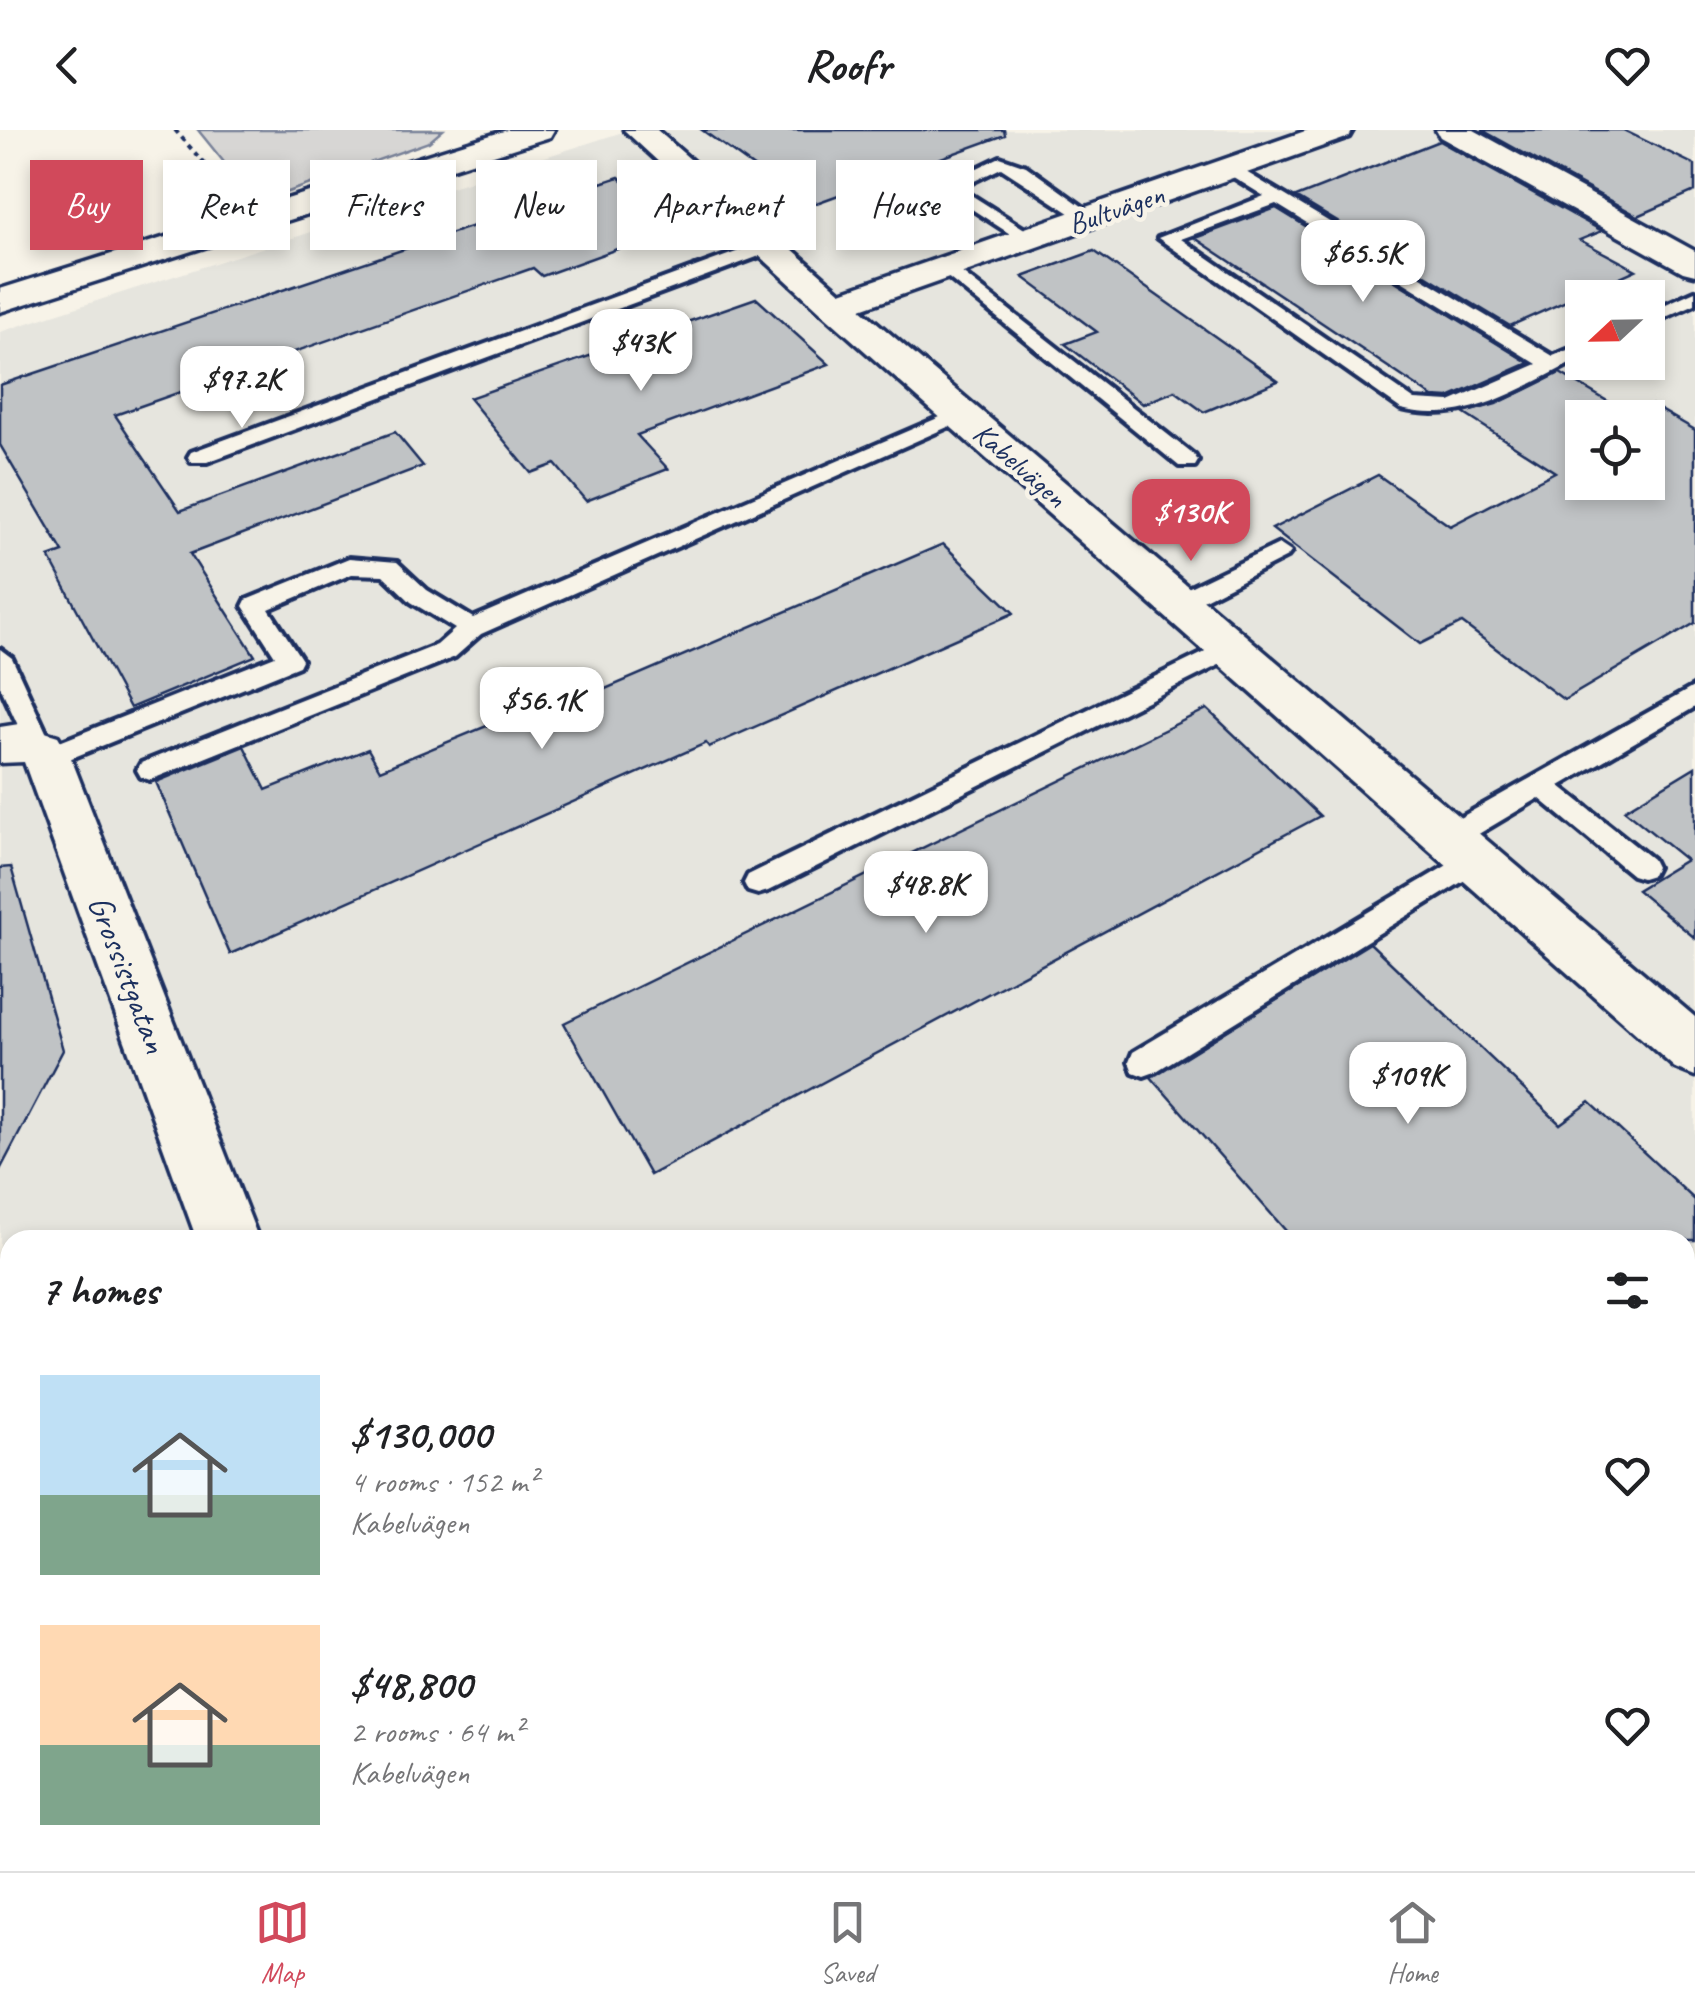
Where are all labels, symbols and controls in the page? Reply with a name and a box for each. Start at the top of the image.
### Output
text: Roofr [804,37,891,94]
icon: back [40,38,95,93]
icon: heart [1600,38,1655,93]
chip: Buy [30,160,143,250]
chip: Rent [163,160,290,250]
chip: Filters [310,160,456,250]
chip: New [476,160,597,250]
chip: Apartment [617,160,816,250]
chip: House [836,160,974,250]
street label: Bultvägen [1063,175,1169,243]
pin: $65.5K [1282,220,1444,305]
text: $65.5K [1323,232,1403,273]
north arrow [1565,280,1665,380]
map controls [1565,280,1665,500]
pin: $43K [582,309,700,394]
text: $43K [611,321,671,362]
pin: $97.2K [161,346,323,431]
text: $97.2K [202,358,282,399]
button: locate [1565,400,1665,500]
street label: Kabelvägen [965,414,1075,516]
pin: $130K [1121,479,1261,564]
text: $130K [1154,491,1228,532]
pin: $56.1K [461,667,623,752]
text: $56.1K [502,679,582,720]
pin: $48.8K [845,851,1007,936]
text: $48.8K [886,863,966,904]
street label: Grossistgatan [77,889,179,1059]
pin: $109K [1338,1042,1478,1127]
text: $109K [1371,1054,1445,1095]
icon: filters [1600,1263,1655,1318]
text: 7 homes [40,1264,158,1317]
text: $130,000 [350,1408,491,1461]
icon: home [120,1415,240,1535]
icon: heart [1600,1448,1655,1503]
text: 4 rooms · 152 m² [350,1461,537,1502]
text: Kabelvägen [350,1502,469,1543]
text: $48,800 [350,1658,472,1711]
icon: home [120,1665,240,1785]
icon: heart [1600,1698,1655,1753]
text: 2 rooms · 64 m² [350,1711,523,1752]
text: Kabelvägen [350,1752,469,1793]
tab: Map [255,1895,310,1990]
tab: Saved [820,1895,875,1990]
tab: Home [1385,1895,1440,1990]

